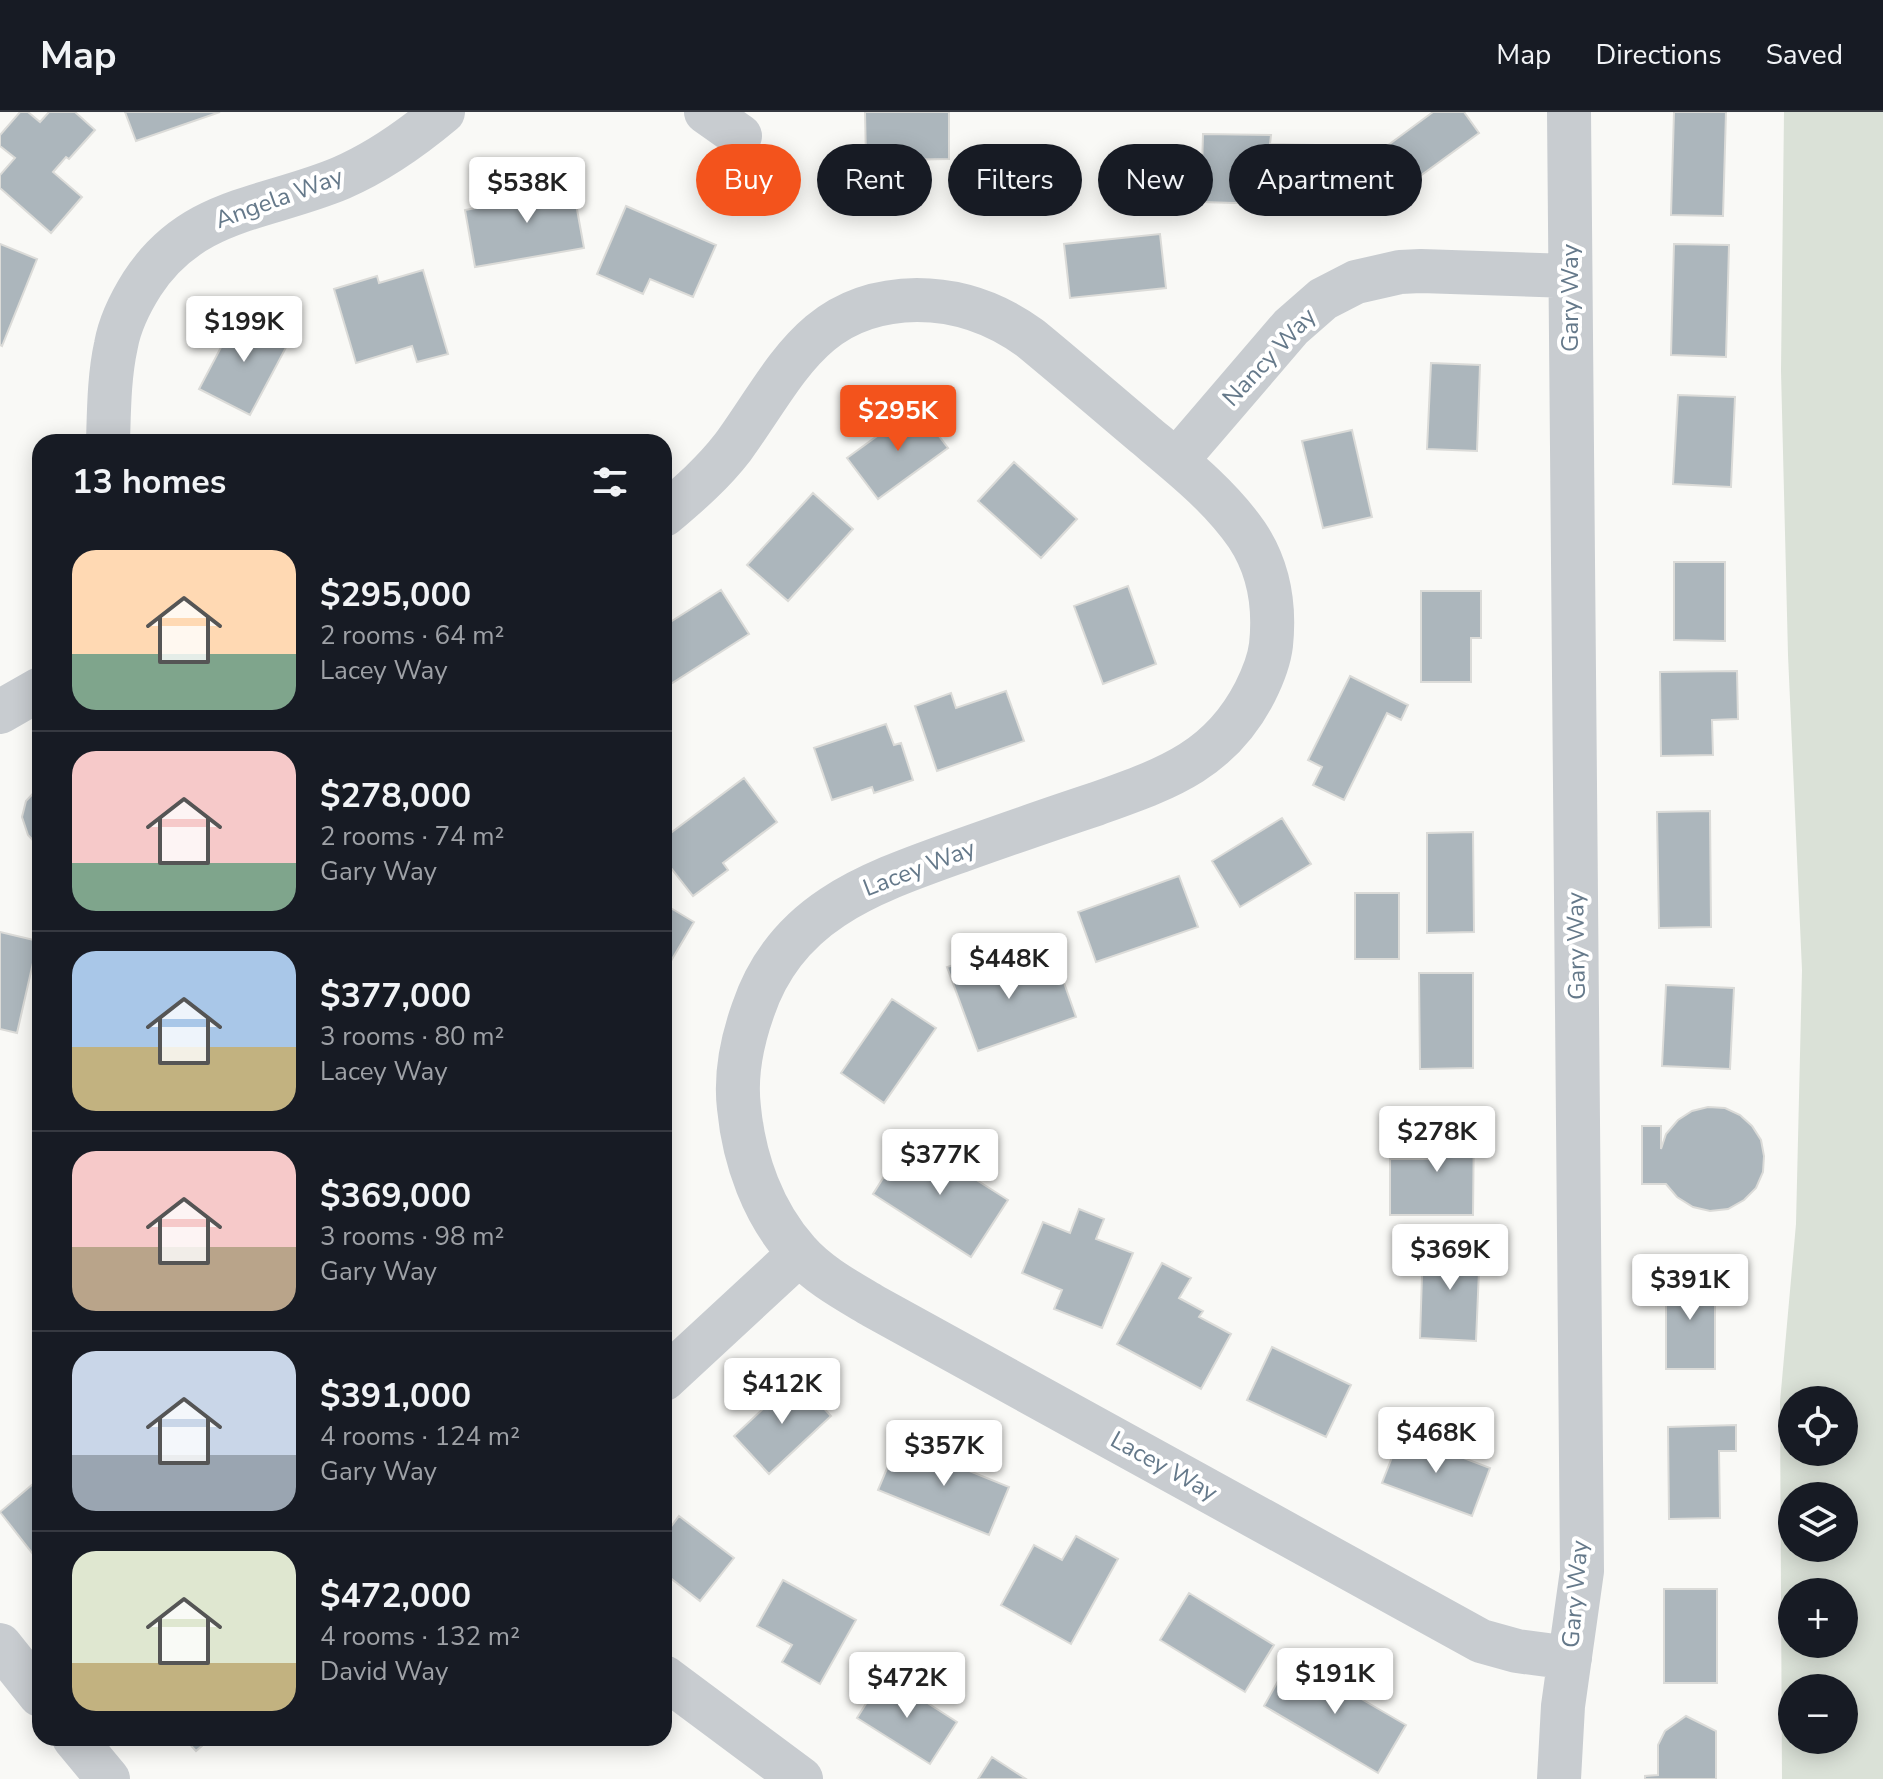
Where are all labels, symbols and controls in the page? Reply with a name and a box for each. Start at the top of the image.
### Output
text: Map [40,30,117,81]
text: Map [1496,36,1551,74]
text: Directions [1595,36,1722,74]
text: Saved [1766,36,1843,74]
chip: Buy [696,144,801,216]
chip: Rent [817,144,932,216]
chip: Filters [948,144,1082,216]
chip: New [1098,144,1213,216]
chip: Apartment [1229,144,1422,216]
pin: $538K [471,157,583,225]
street label: Angela Way [211,160,348,236]
text: $538K [487,165,567,200]
street label: Gary Way [1554,243,1586,352]
pin: $199K [188,296,300,364]
street label: Nancy Way [1215,300,1323,413]
text: $199K [204,304,284,339]
pin: $295K [842,385,954,453]
text: $295K [858,393,938,428]
text: 13 homes [72,459,226,505]
icon: filters [588,460,632,504]
text: $295,000 [320,572,471,618]
icon: home [136,582,232,678]
text: 2 rooms · 64 m² [320,618,504,653]
text: Lacey Way [320,653,448,688]
text: $278,000 [320,773,471,819]
icon: home [136,783,232,879]
text: 2 rooms · 74 m² [320,819,504,854]
street label: Lacey Way [858,832,980,904]
text: Gary Way [320,854,437,889]
street label: Gary Way [1559,891,1593,1000]
pin: $448K [953,933,1065,1001]
text: $448K [969,941,1049,976]
text: $377,000 [320,973,471,1019]
icon: home [136,983,232,1079]
text: 3 rooms · 80 m² [320,1019,504,1054]
text: Lacey Way [320,1054,448,1089]
pin: $278K [1381,1106,1493,1174]
text: $278K [1397,1114,1477,1149]
pin: $377K [884,1129,996,1197]
text: $377K [900,1137,980,1172]
text: $369,000 [320,1173,471,1219]
icon: home [136,1183,232,1279]
text: 3 rooms · 98 m² [320,1219,504,1254]
pin: $369K [1394,1224,1506,1292]
text: $369K [1410,1232,1490,1267]
text: Gary Way [320,1254,437,1289]
pin: $391K [1634,1254,1746,1322]
text: $391K [1650,1262,1730,1297]
pin: $412K [726,1358,838,1426]
text: $412K [742,1366,822,1401]
text: $391,000 [320,1373,471,1419]
icon: home [136,1383,232,1479]
map controls [1778,1386,1858,1754]
button: locate [1778,1386,1858,1466]
pin: $468K [1380,1407,1492,1475]
text: $468K [1396,1415,1476,1450]
text: 4 rooms · 124 m² [320,1419,520,1454]
pin: $357K [888,1420,1000,1488]
street label: Lacey Way [1105,1423,1224,1509]
text: $357K [904,1428,984,1463]
text: Gary Way [320,1454,437,1489]
button: layers [1778,1482,1858,1562]
street label: Gary Way [1554,1538,1596,1649]
text: $472,000 [320,1573,471,1619]
button: + [1778,1578,1858,1658]
icon: home [136,1583,232,1679]
text: 4 rooms · 132 m² [320,1619,520,1654]
pin: $191K [1279,1648,1391,1716]
pin: $472K [851,1652,963,1720]
text: David Way [320,1654,448,1689]
text: $191K [1295,1656,1375,1691]
text: $472K [867,1660,947,1695]
button: − [1778,1674,1858,1754]

